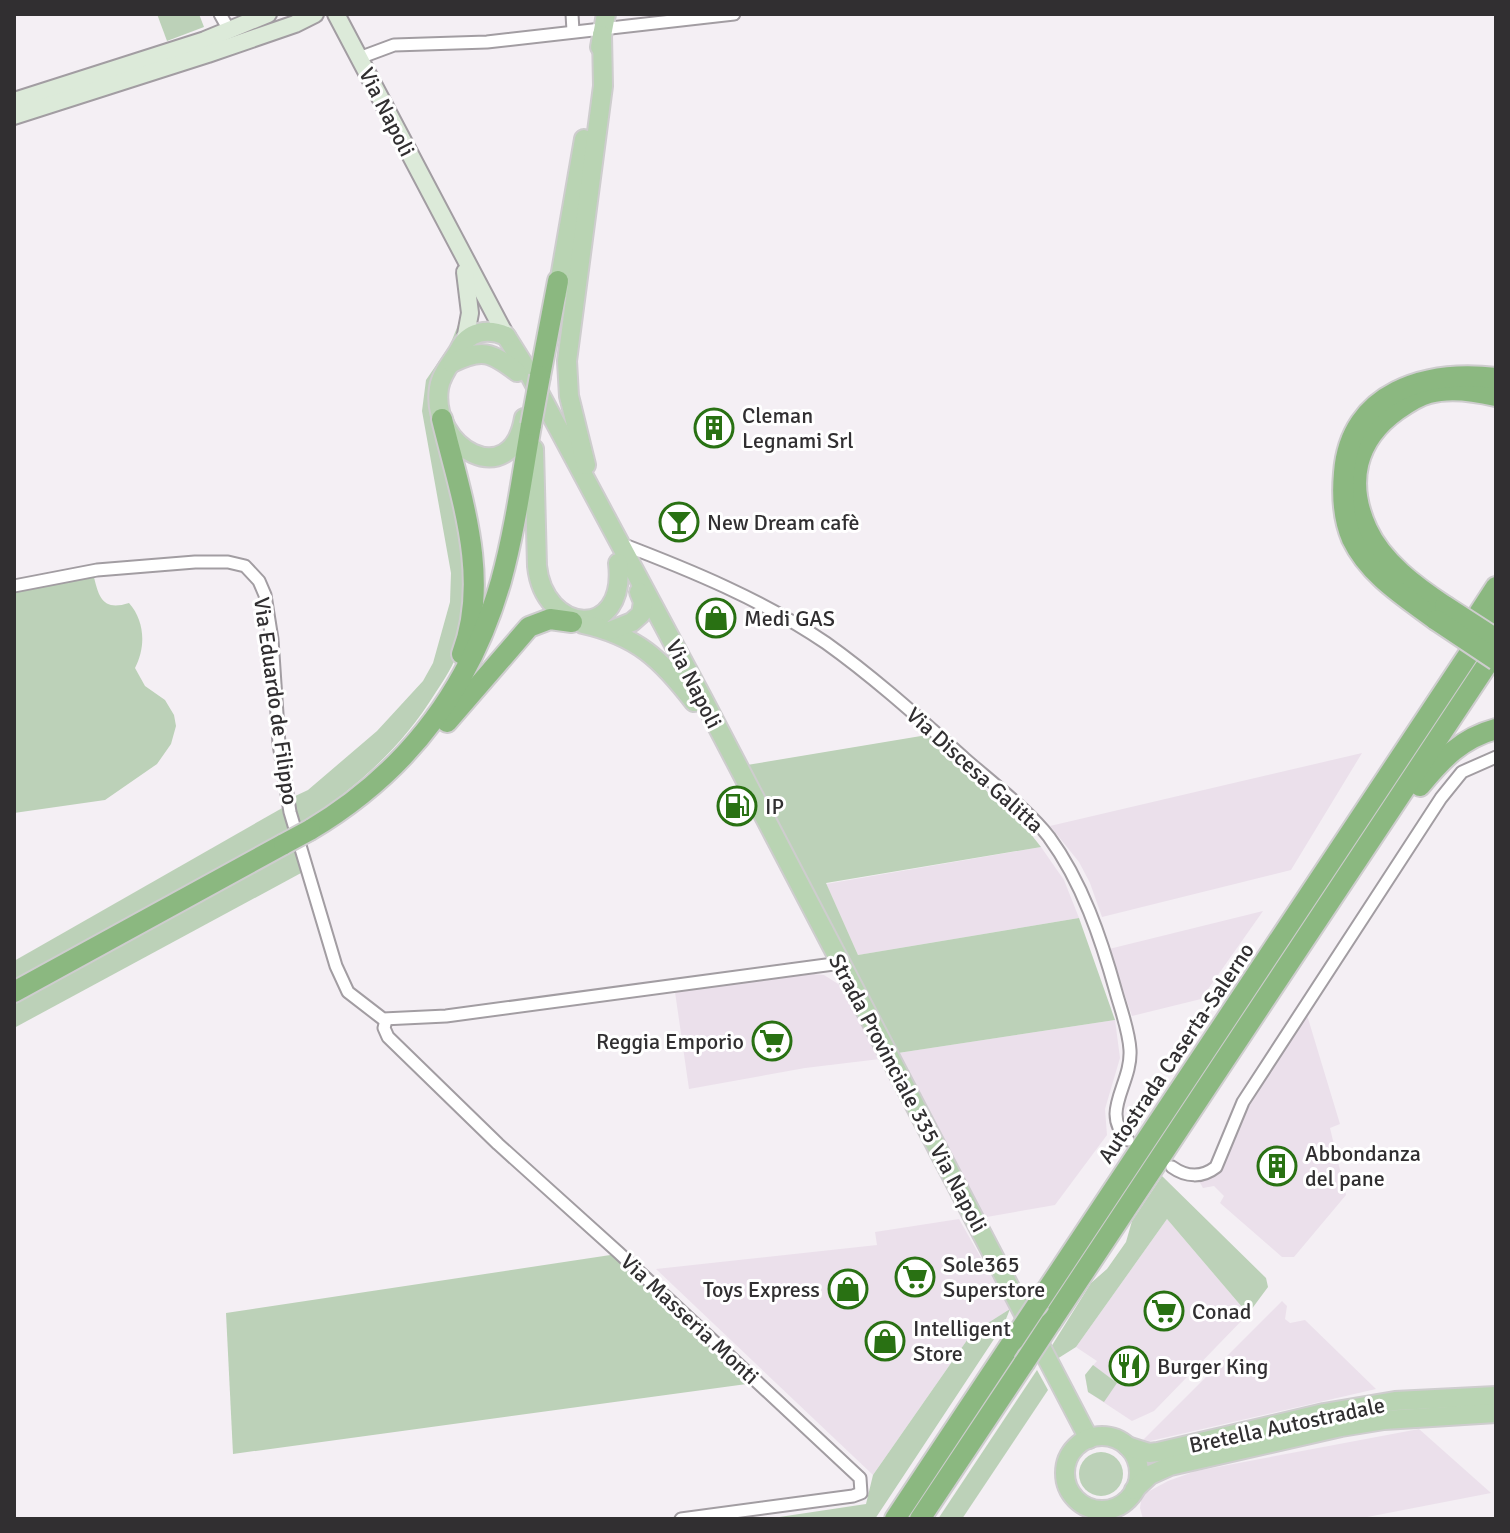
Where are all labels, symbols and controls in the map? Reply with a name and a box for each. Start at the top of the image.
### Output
street label: Via Napoli [353,63,421,161]
place label: Cleman Legnami Srl [742,402,854,454]
building icon: Cleman Legnami Srl [693,407,735,449]
bar icon: New Dream cafè [658,501,700,543]
place label: New Dream cafè [707,509,860,536]
street label: Via Eduardo de Filippo [248,595,304,807]
shop icon: Medi GAS [695,597,737,639]
place label: Medi GAS [744,605,835,632]
street label: Via Napoli [660,635,728,733]
street label: Via Discesa Galitta [901,701,1049,839]
fuel station icon: IP [716,785,758,827]
place label: IP [765,793,784,820]
street label: Autostrada Caserta-Salerno [1092,938,1260,1168]
street label: Strada Provinciale 335 Via Napoli [823,949,993,1237]
supermarket icon: Reggia Emporio [751,1020,793,1062]
place label: Reggia Emporio [596,1028,744,1055]
place label: Abbondanza del pane [1305,1140,1421,1192]
building icon: Abbondanza del pane [1256,1145,1298,1187]
street label: Via Masseria Monti [615,1248,765,1390]
place label: Sole365 Superstore [943,1251,1045,1303]
supermarket icon: Sole365 Superstore [894,1256,936,1298]
shop icon: Toys Express [827,1268,869,1310]
place label: Toys Express [703,1276,820,1303]
supermarket icon: Conad [1143,1290,1185,1332]
place label: Conad [1192,1298,1251,1325]
place label: Intelligent Store [913,1315,1011,1367]
shop icon: Intelligent Store [864,1320,906,1362]
restaurant icon: Burger King [1108,1345,1150,1387]
place label: Burger King [1157,1353,1269,1380]
street label: Bretella Autostradale [1187,1391,1387,1459]

